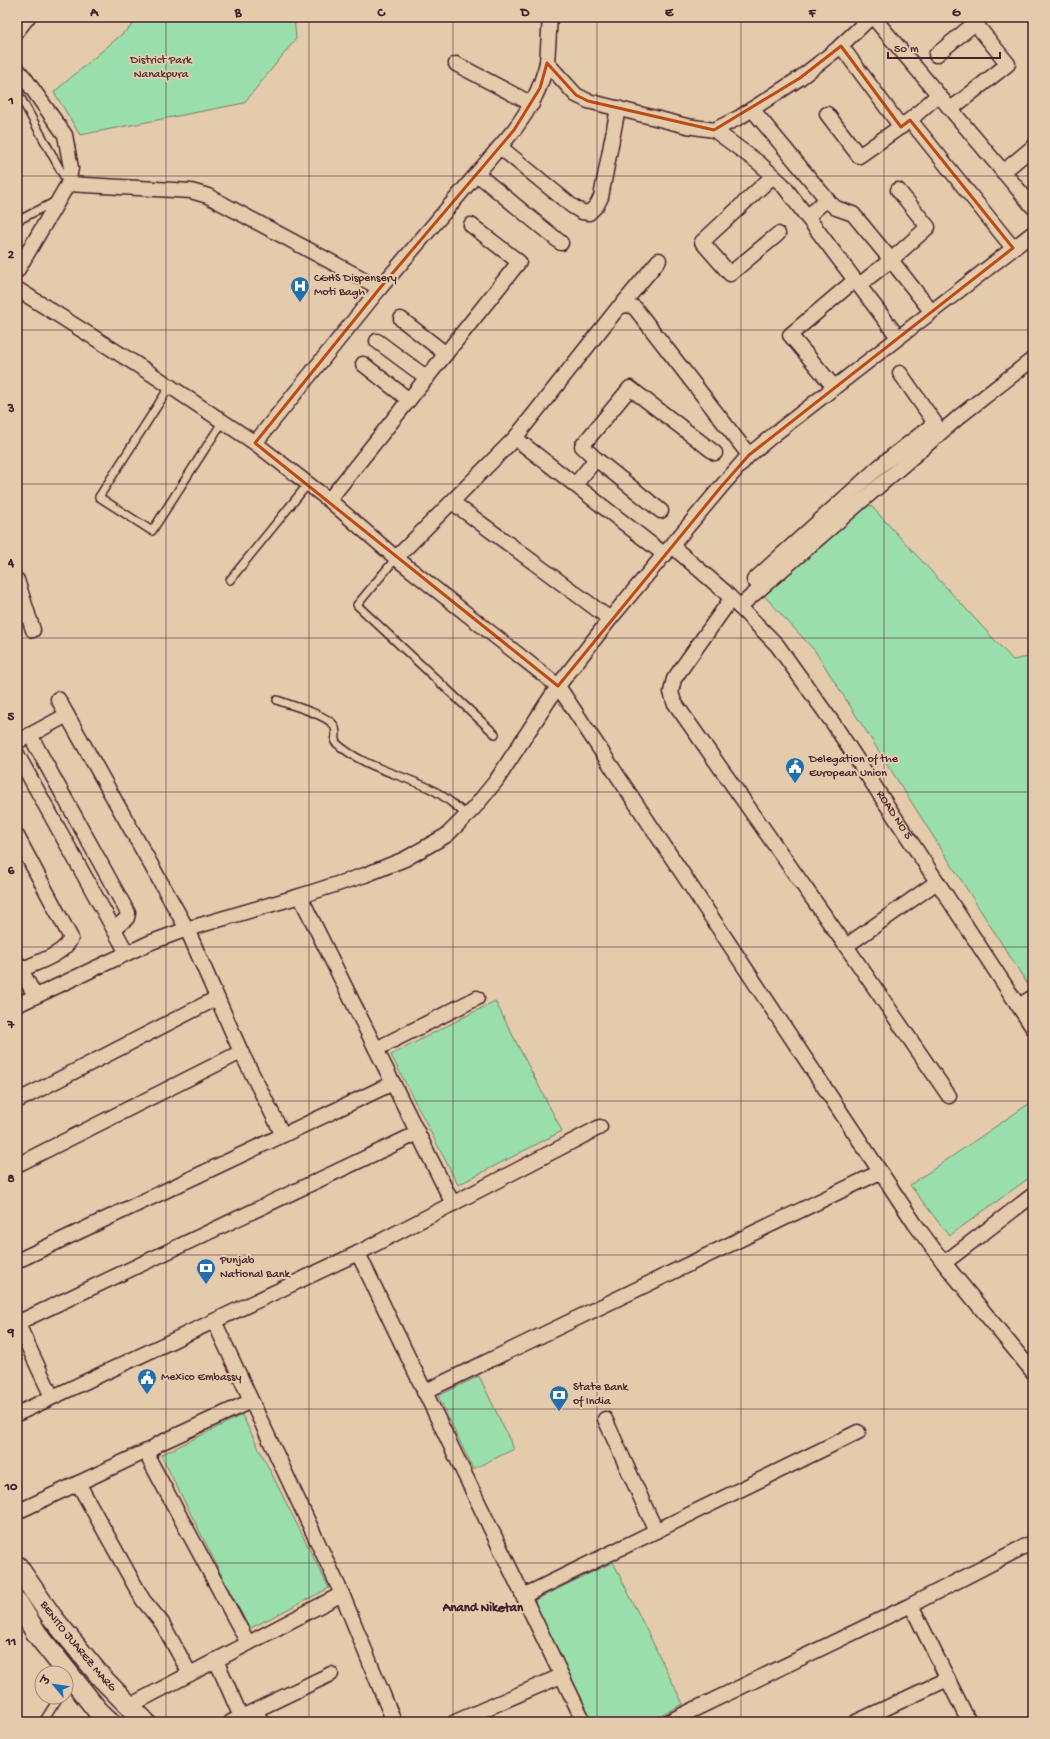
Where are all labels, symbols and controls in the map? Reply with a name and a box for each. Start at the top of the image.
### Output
text: A [89,6,99,21]
text: B [234,6,243,21]
text: C [376,6,386,21]
text: D [520,6,530,21]
text: E [665,6,674,21]
text: F [808,6,817,21]
text: G [952,6,961,21]
scale bar [888,34,1000,60]
text: 50 m [894,43,919,57]
park label: District Park Nanakpura [129,54,193,82]
text: 1 [7,94,14,109]
text: 2 [8,248,15,263]
place label: CGHS Dispensery Moti Bagh [314,272,397,300]
hospital icon: CGHS Dispensery Moti Bagh [289,275,311,303]
text: 3 [7,402,15,417]
text: 4 [7,556,15,571]
text: 5 [8,710,15,725]
place label: Delegation of the European Union [808,753,899,781]
public building icon: Delegation of the European Union [784,756,806,784]
street label: ROAD NO 5 [873,788,915,842]
text: 6 [8,864,15,879]
text: 7 [7,1018,16,1033]
text: 8 [7,1172,15,1187]
place label: Punjab National Bank [219,1254,292,1282]
bank icon: Punjab National Bank [195,1257,217,1285]
text: 9 [7,1326,15,1341]
public building icon: Mexico Embassy [136,1367,158,1395]
place label: Mexico Embassy [161,1371,241,1385]
place label: State Bank of India [573,1381,630,1409]
bank icon: State Bank of India [548,1384,570,1412]
text: 10 [4,1480,18,1495]
street label: BENITO JUAREZ MARG [36,1598,119,1695]
district label: Anand Niketan [442,1601,524,1616]
text: 11 [5,1635,16,1650]
north arrow [34,1665,74,1705]
text: उ [39,1673,55,1688]

